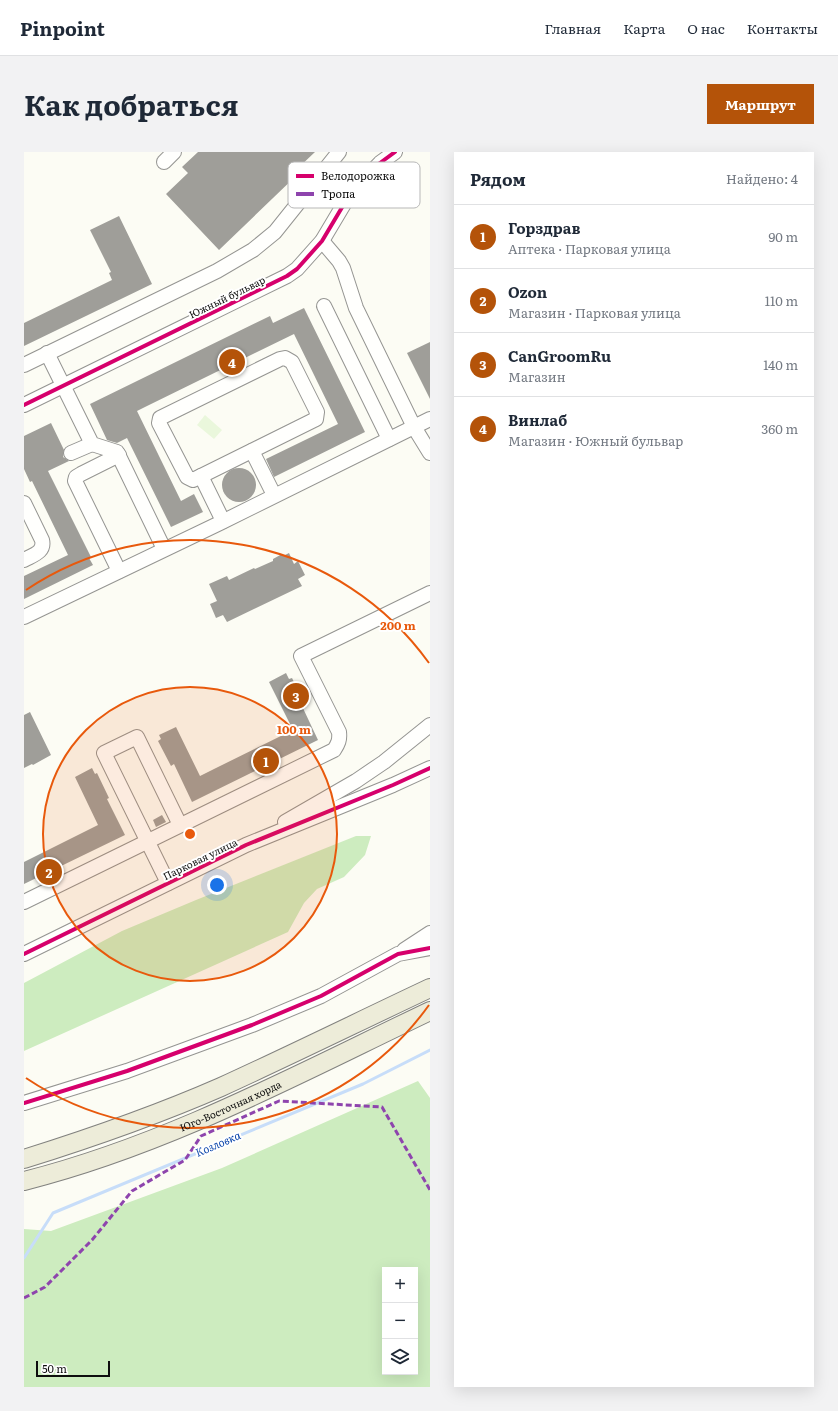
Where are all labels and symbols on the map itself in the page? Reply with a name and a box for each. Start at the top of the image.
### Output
legend [288,162,420,208]
text: Велодорожка [321,167,395,183]
text: Тропа [321,185,355,201]
street label: Южный бульвар [186,272,267,322]
pin: 4 [219,347,245,377]
text: 200 m [380,616,416,634]
pin: 3 [283,681,309,711]
text: 100 m [277,720,311,738]
pin: 1 [253,746,279,776]
centre of rings [183,827,197,841]
street label: Парковая улица [160,834,240,883]
pin: 2 [36,857,62,887]
your location [207,875,227,895]
street label: Юго-Восточная хорда [177,1076,284,1135]
water label: Козловка [192,1126,243,1160]
scale bar [36,1359,110,1378]

